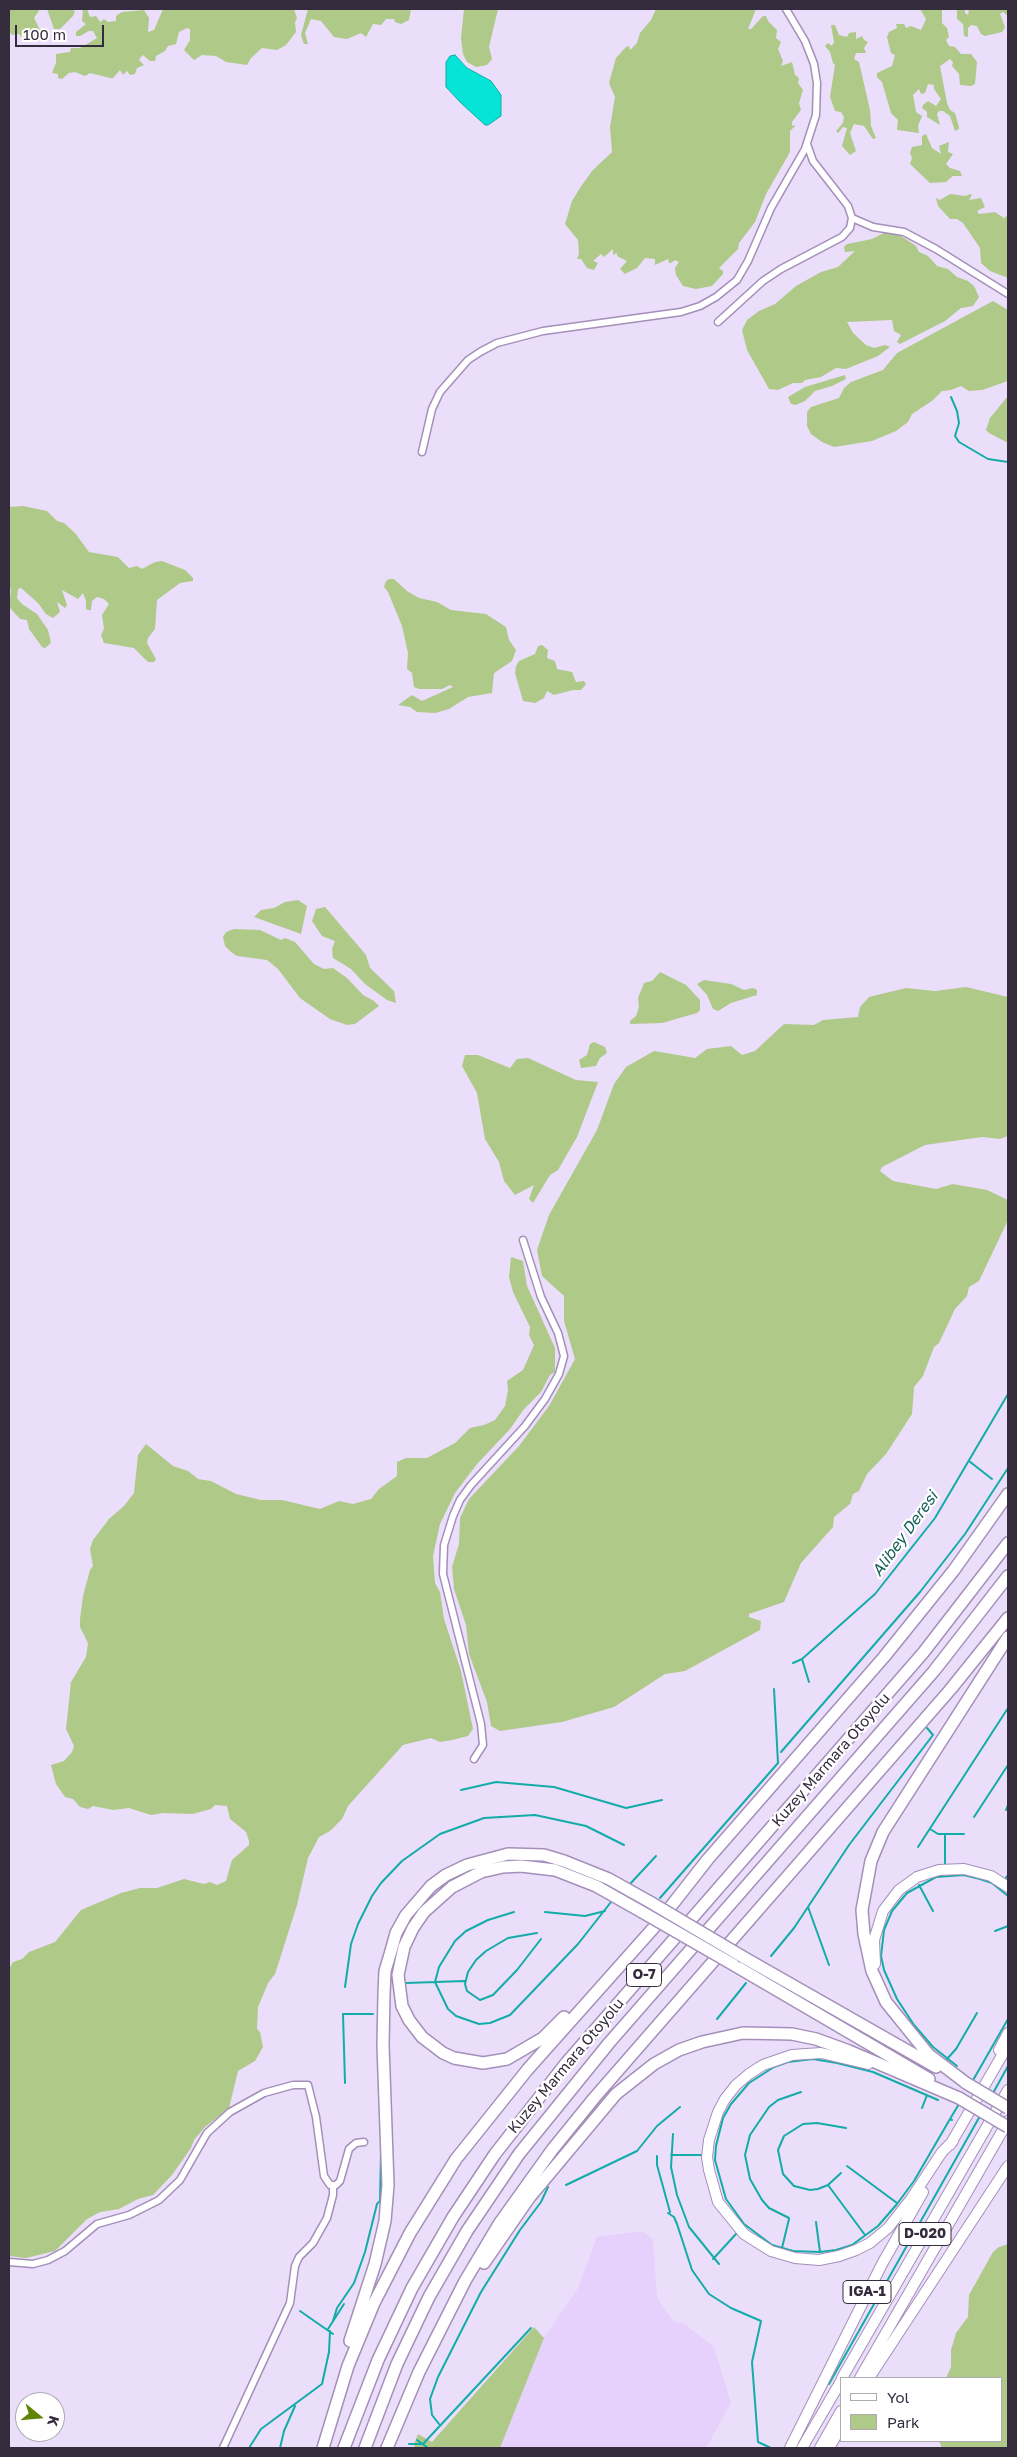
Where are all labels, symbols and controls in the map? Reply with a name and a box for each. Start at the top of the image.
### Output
scale bar [18,15,106,47]
text: 100 m [23,25,66,43]
water label: Alibey Deresi [868,1488,942,1580]
street label: Kuzey Marmara Otoyolu [768,1690,894,1830]
road number: O-7 [626,1964,662,1986]
street label: Kuzey Marmara Otoyolu [504,1995,628,2137]
road number: D-020 [899,2222,951,2246]
road number: IGA-1 [843,2280,891,2304]
legend [840,2377,1002,2442]
text: Yol [887,2388,909,2406]
north arrow [15,2392,65,2442]
text: Park [887,2413,919,2431]
text: K [44,2414,63,2429]

